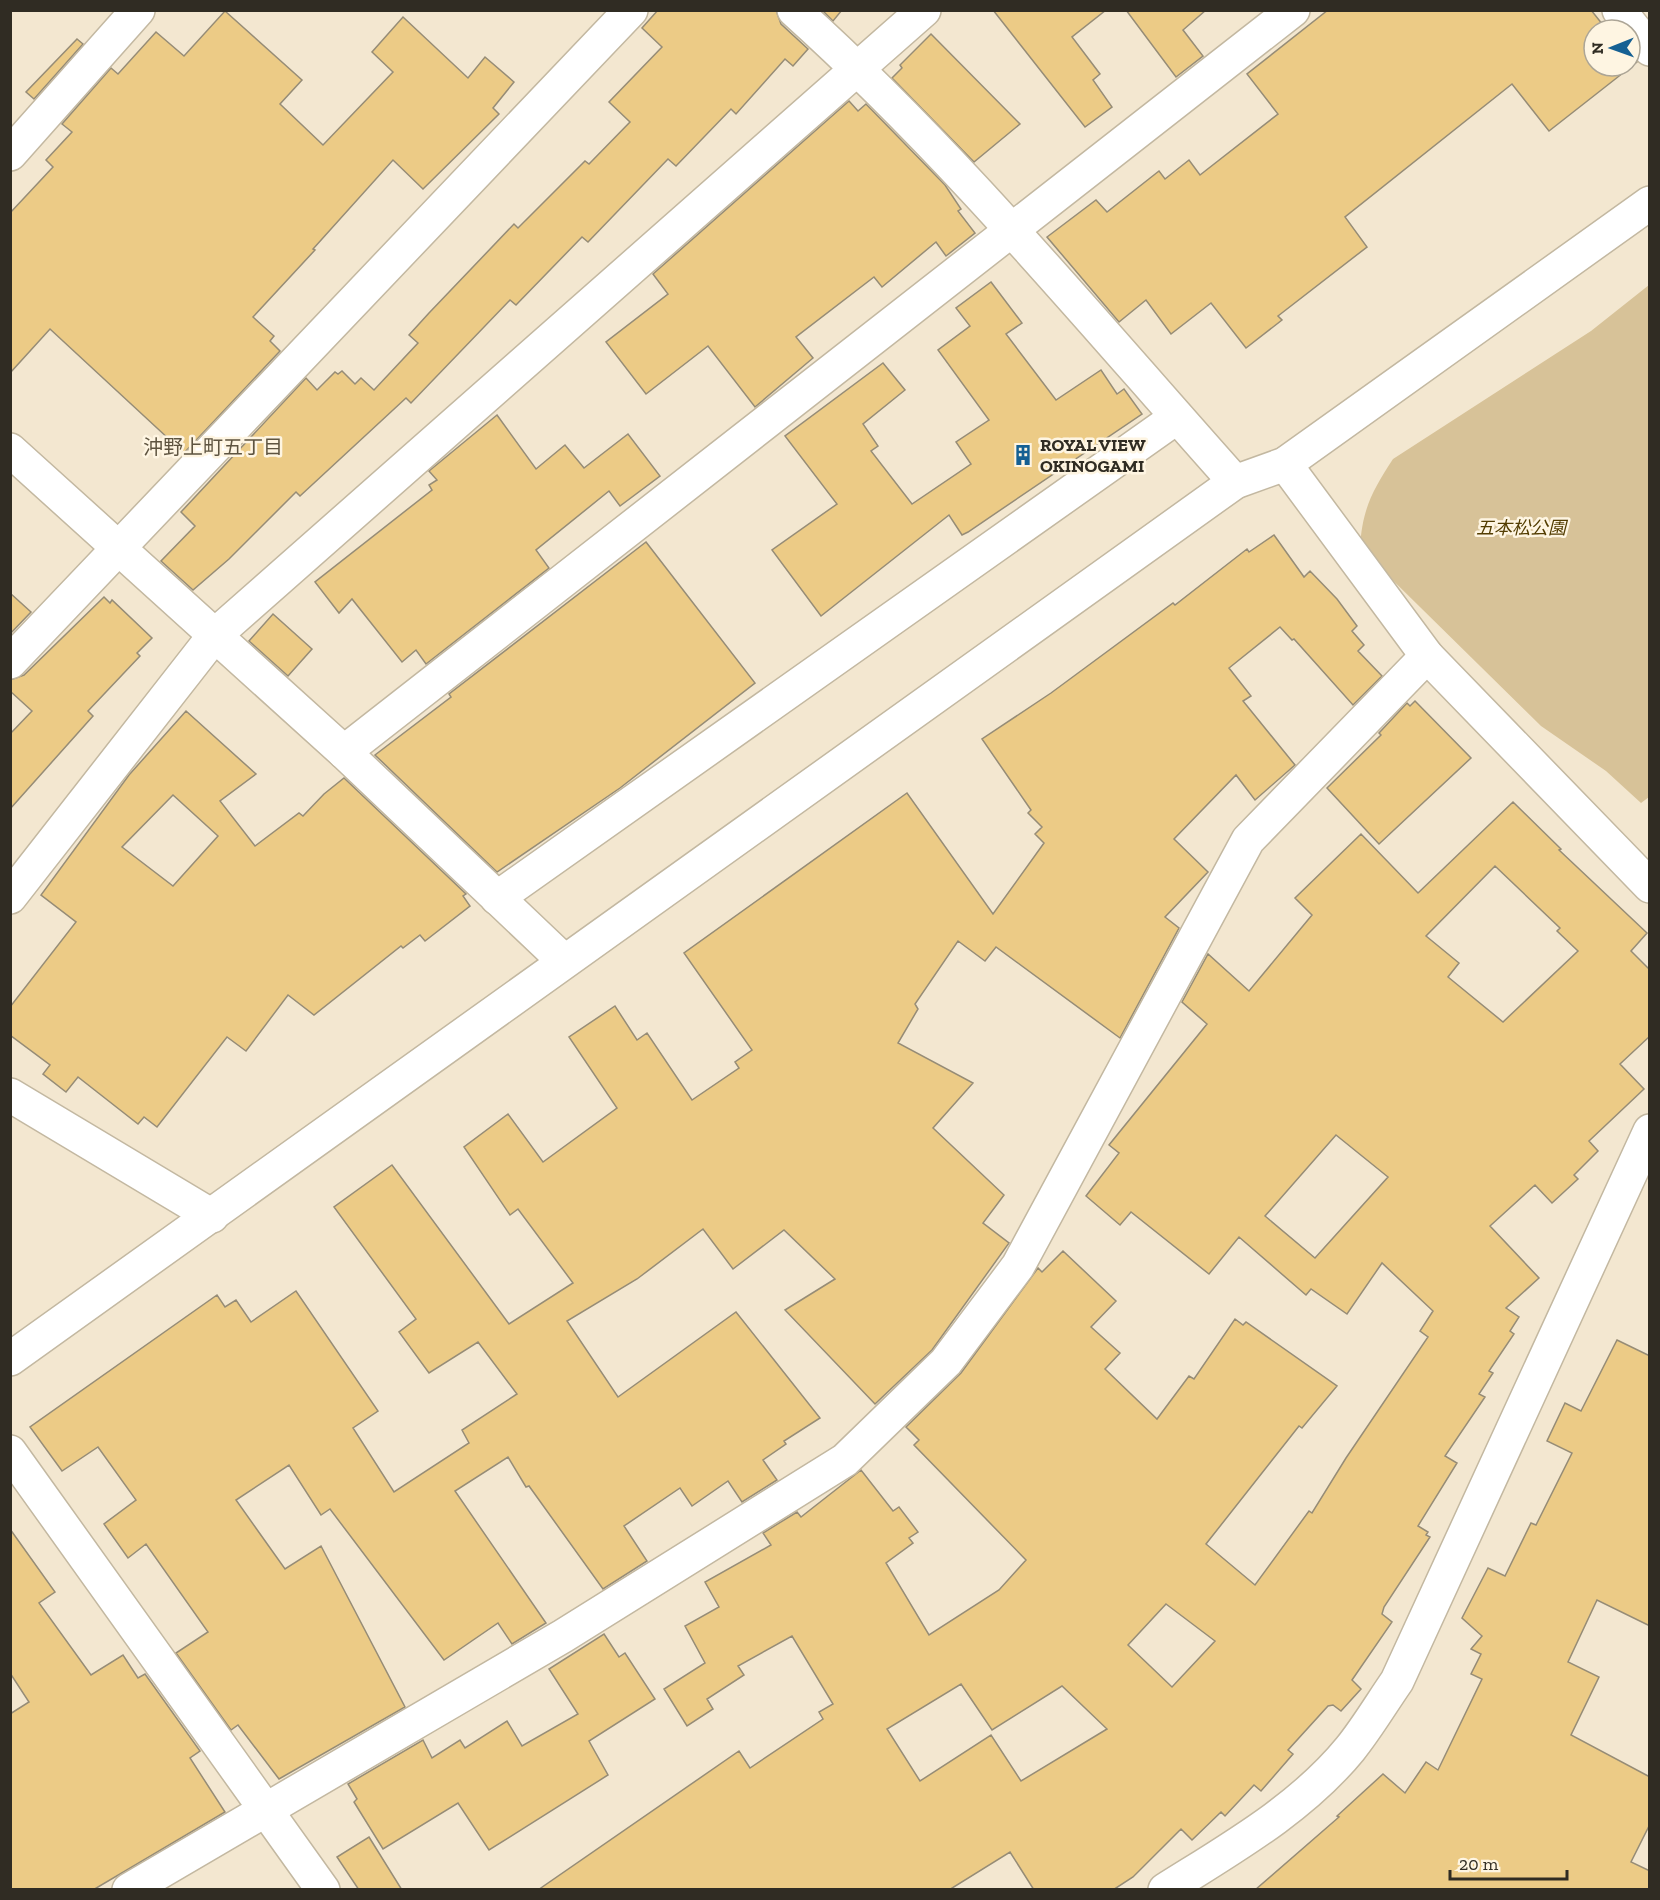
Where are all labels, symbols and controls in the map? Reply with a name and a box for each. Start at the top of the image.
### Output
north arrow [1582,18,1642,78]
text: N [1588,42,1607,55]
place label: ROYAL VIEW OKINOGAMI [1040,434,1146,477]
district label: 沖野上町五丁目 [143,435,283,459]
building icon: ROYAL VIEW OKINOGAMI [1011,443,1035,467]
park label: 五本松公園 [1476,517,1569,539]
scale bar [1450,1843,1567,1881]
text: 20 m [1459,1853,1499,1875]

